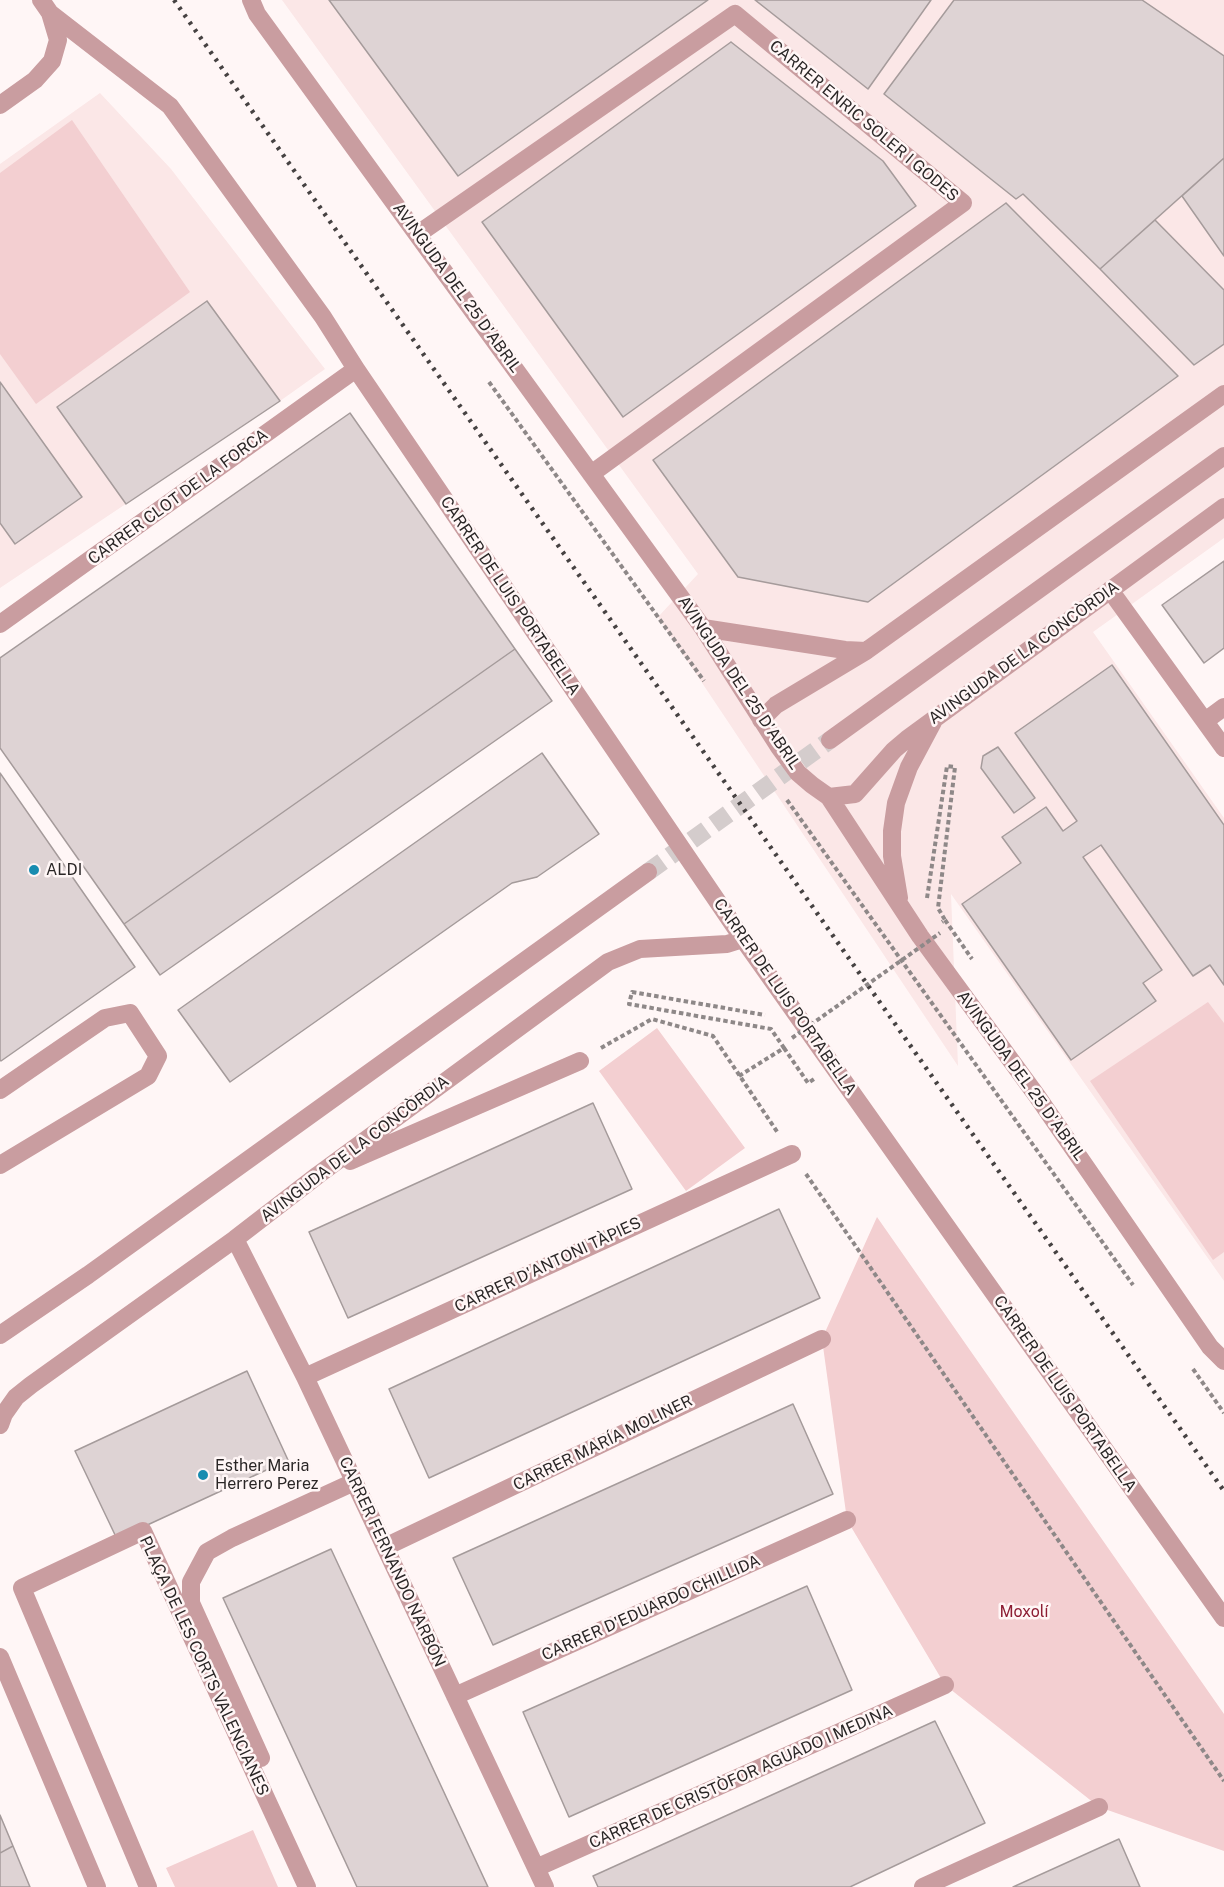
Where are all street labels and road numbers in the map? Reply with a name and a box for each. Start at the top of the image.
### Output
street label: CARRER ENRIC SOLER I GODES [766,36,962,206]
street label: AVINGUDA DEL 25 D'ABRIL [389,199,525,377]
street label: CARRER CLOT DE LA FORCA [84,425,272,569]
street label: CARRER DE LUIS PORTABELLA [436,493,584,699]
street label: AVINGUDA DE LA CONCÒRDIA [925,577,1123,729]
street label: AVINGUDA DEL 25 D'ABRIL [674,592,804,774]
street label: CARRER DE LUIS PORTABELLA [710,895,860,1099]
street label: AVINGUDA DEL 25 D'ABRIL [953,987,1089,1165]
street label: AVINGUDA DE LA CONCÒRDIA [257,1072,453,1226]
street label: CARRER D'ANTONI TÀPIES [452,1213,644,1317]
street label: CARRER DE LUIS PORTABELLA [990,1292,1140,1496]
street label: CARRER MARÍA MOLINER [510,1391,696,1495]
street label: CARRER FERNANDO NARBÓN [335,1454,449,1670]
street label: PLAÇA DE LES CORTS VALENCIANES [135,1533,273,1799]
street label: CARRER D'EDUARDO CHILLIDA [539,1551,763,1665]
street label: CARRER DE CRISTÒFOR AGUADO I MEDINA [586,1701,896,1853]

